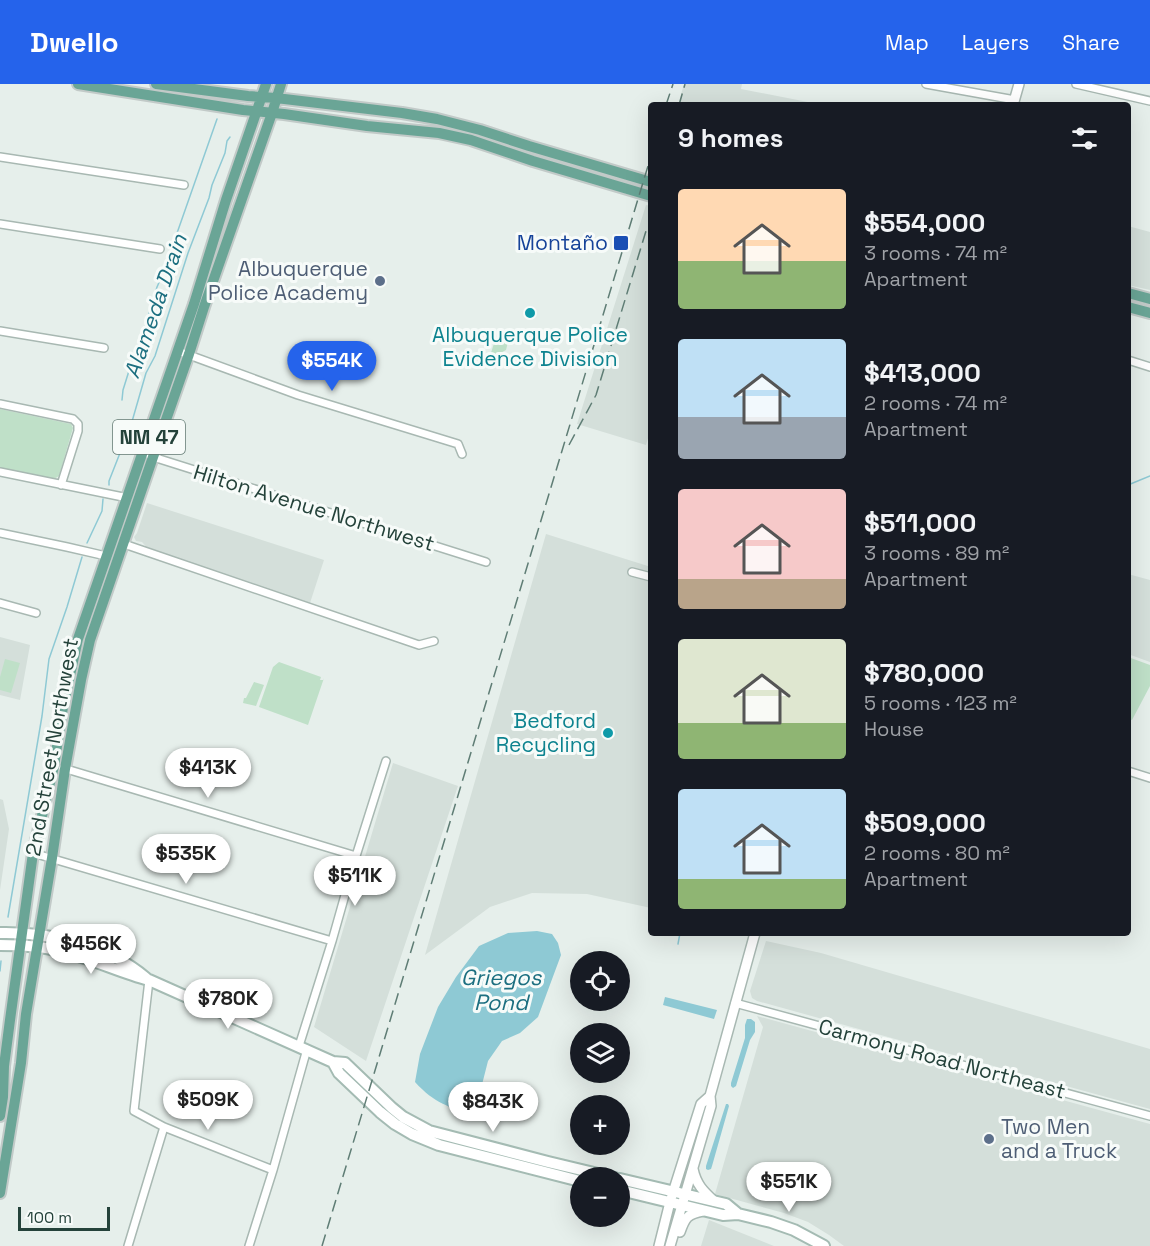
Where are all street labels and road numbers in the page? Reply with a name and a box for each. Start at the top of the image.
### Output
road number: NM 47 [113,420,185,454]
street label: Hilton Avenue Northwest [190,458,438,557]
street label: 2nd Street Northwest [19,636,84,858]
street label: Carmony Road Northeast [816,1013,1069,1105]

